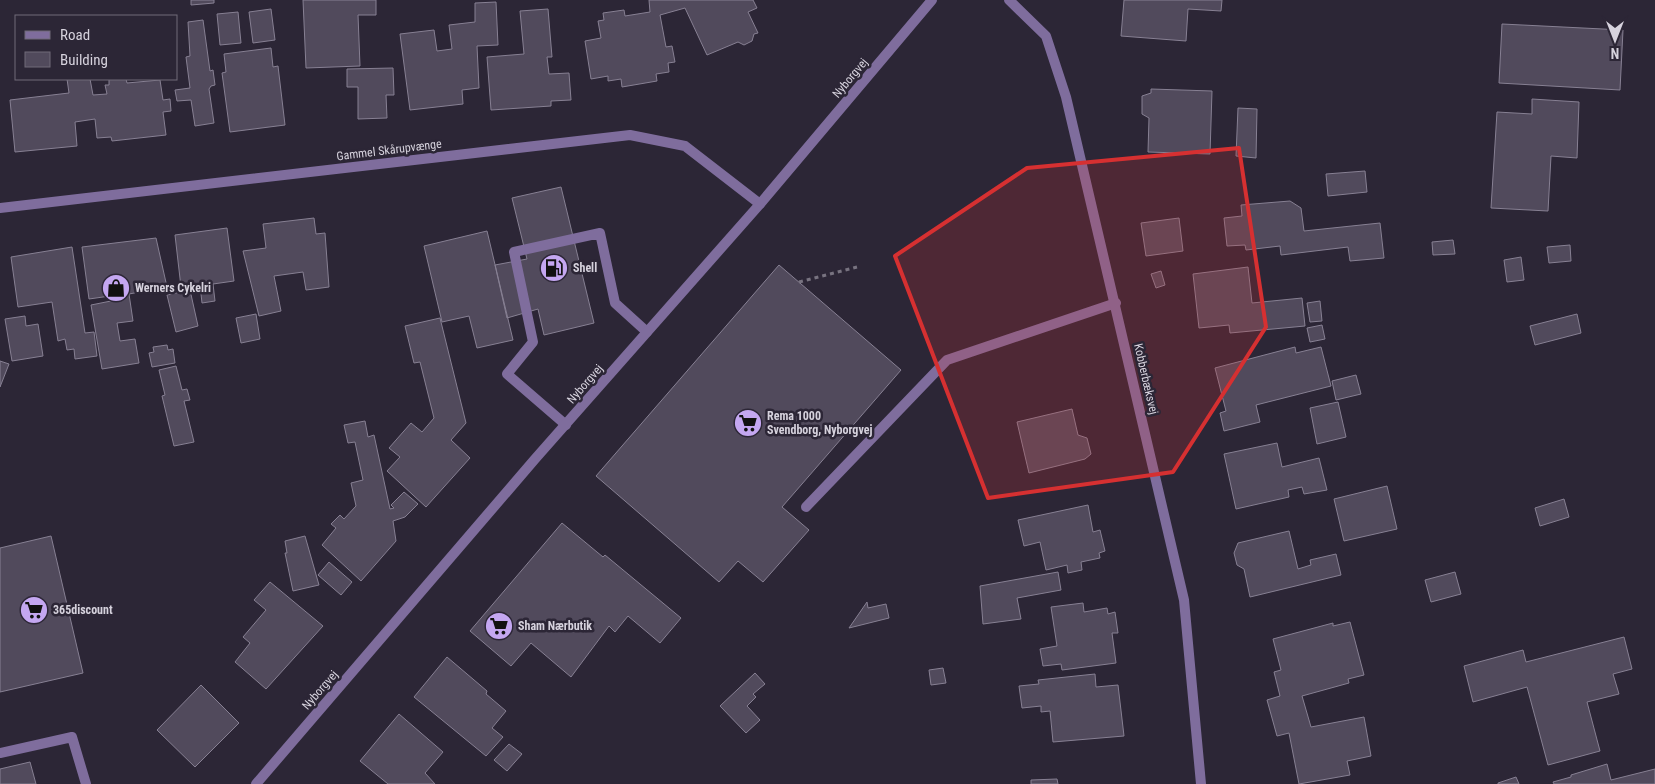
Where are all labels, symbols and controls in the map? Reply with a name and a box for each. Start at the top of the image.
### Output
legend [15,15,178,80]
north arrow [1590,15,1640,65]
text: Road [60,26,90,44]
text: N [1611,45,1619,61]
text: Building [60,51,108,69]
street label: Nyborgvej [829,55,871,101]
street label: Gammel Skårupvænge [336,137,443,163]
fuel station icon: Shell [539,253,569,283]
place label: Shell [573,261,597,275]
shop icon: Werners Cykelri [101,273,131,303]
place label: Werners Cykelri [135,281,211,295]
street label: Kobberbæksvej [1131,342,1161,416]
street label: Nyborgvej [564,362,606,406]
supermarket icon: Rema 1000 Svendborg, Nyborgvej [733,408,763,438]
place label: Rema 1000 Svendborg, Nyborgvej [767,409,872,437]
supermarket icon: 365discount [19,595,49,625]
place label: 365discount [53,603,113,617]
supermarket icon: Sham Nærbutik [484,611,514,641]
place label: Sham Nærbutik [518,619,592,633]
street label: Nyborgvej [299,668,341,712]

